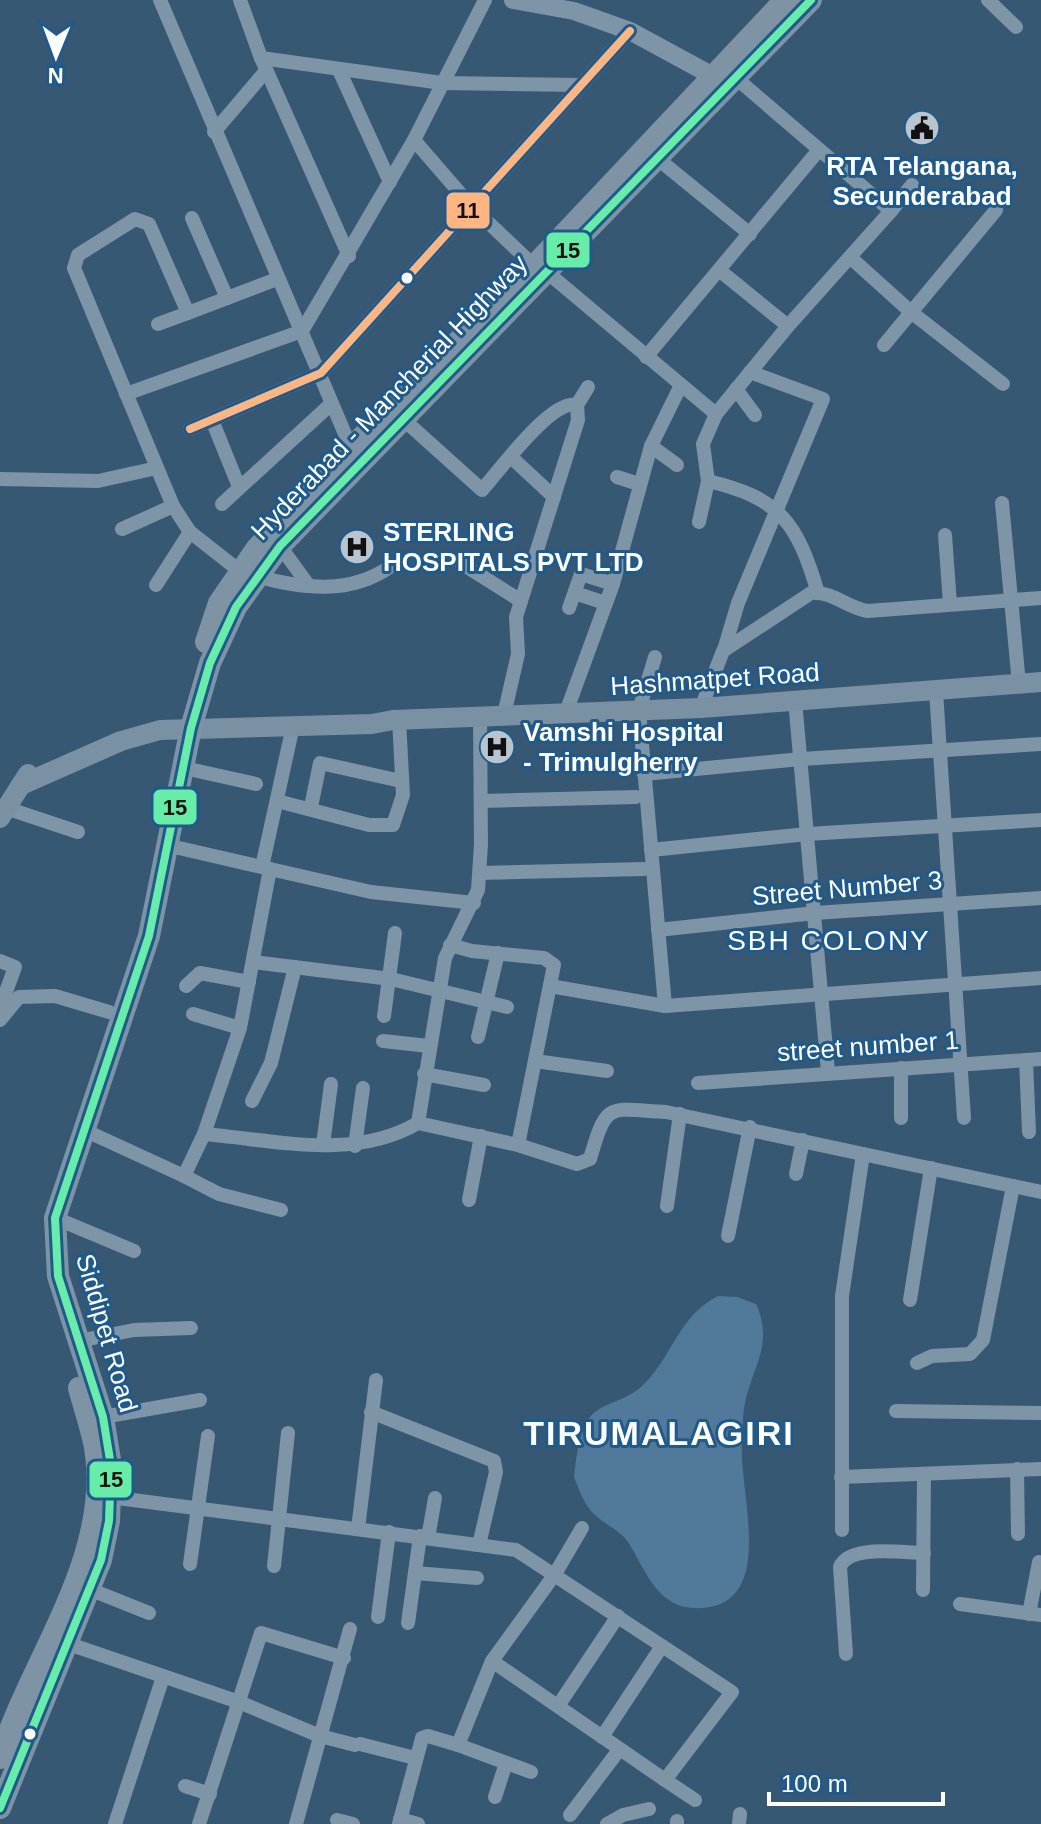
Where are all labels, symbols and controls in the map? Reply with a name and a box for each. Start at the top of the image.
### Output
north arrow [16,16,96,96]
text: N [47,63,64,88]
public building icon: RTA Telangana, Secunderabad [903,109,941,147]
place label: RTA Telangana, Secunderabad [826,151,1018,211]
line badge: 11 [445,191,491,230]
text: 11 [456,198,480,223]
line badge: 15 [545,231,591,269]
text: 15 [556,238,580,263]
street label: Hyderabad - Mancherial Highway [245,248,533,546]
unlabelled marker [399,270,415,286]
place label: STERLING HOSPITALS PVT LTD [383,517,643,577]
hospital icon: STERLING HOSPITALS PVT LTD [338,528,376,566]
street label: Hashmatpet Road [609,657,821,701]
place label: Vamshi Hospital - Trimulgherry [523,717,724,777]
hospital icon: Vamshi Hospital - Trimulgherry [478,728,516,766]
line badge: 15 [152,788,198,826]
text: 15 [163,795,187,820]
street label: Street Number 3 [751,865,943,911]
district label: SBH COLONY [727,925,931,956]
street label: street number 1 [776,1025,960,1067]
street label: Siddipet Road [70,1250,144,1416]
district label: TIRUMALAGIRI [523,1414,795,1452]
line badge: 15 [88,1460,133,1499]
text: 15 [99,1467,123,1492]
unlabelled marker [22,1726,38,1742]
scale bar [769,1756,943,1806]
text: 100 m [781,1770,848,1797]

